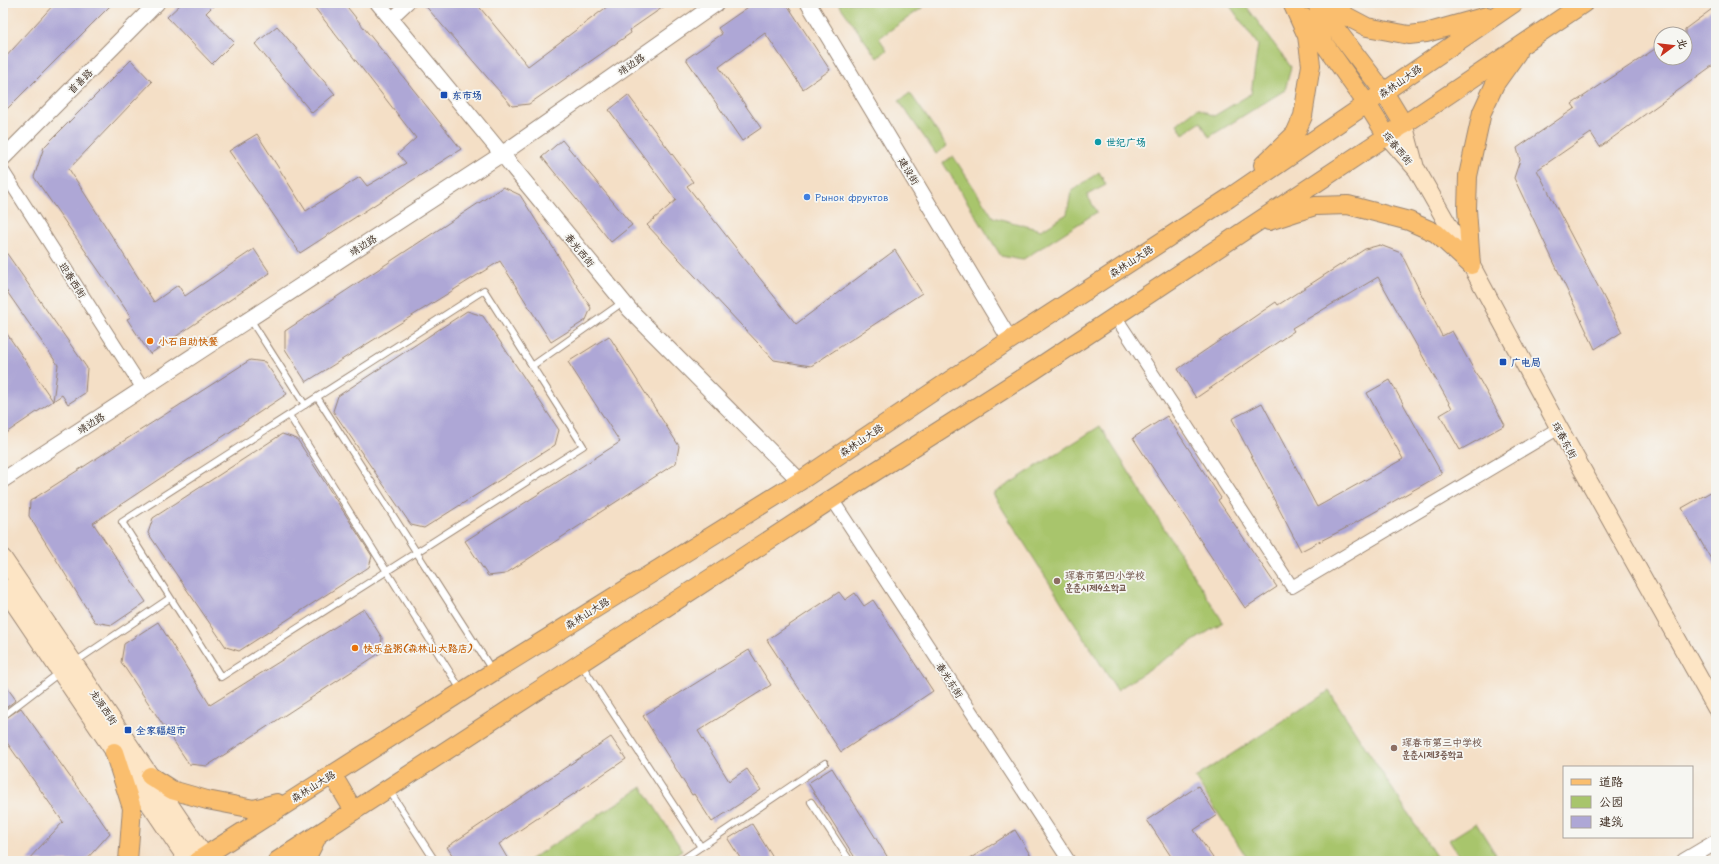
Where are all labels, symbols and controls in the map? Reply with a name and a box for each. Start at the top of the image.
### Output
north arrow [1653,26,1693,66]
text: 北 [1672,36,1692,51]
street label: 靖边路 [615,50,648,80]
street label: 森林山大路 [1376,61,1426,103]
street label: 首善路 [64,65,97,98]
place label: 东市场 [452,88,482,104]
marker: 东市场 [439,90,449,100]
street label: 珲春西街 [1378,128,1416,169]
place label: 世纪广场 [1106,135,1146,151]
marker: 世纪广场 [1093,137,1103,147]
street label: 建设街 [894,155,923,188]
place label: Рынок фруктов [815,190,889,206]
marker: Рынок фруктов [802,192,812,202]
street label: 春光西街 [560,230,598,271]
street label: 靖边路 [347,231,380,261]
street label: 森林山大路 [1106,242,1157,282]
street label: 迎春西街 [55,259,90,302]
place label: 小石自助快餐 [158,334,218,350]
marker: 小石自助快餐 [145,336,155,346]
place label: 广电局 [1511,355,1541,371]
marker: 广电局 [1498,357,1508,367]
street label: 靖边路 [75,409,108,439]
street label: 珲春东街 [1547,419,1581,462]
street label: 森林山大路 [836,420,887,461]
place label: 珲春市第四小学校 훈춘시제4소학교 [1065,568,1145,596]
marker: 珲春市第四小学校 훈춘시제4소학교 [1052,576,1062,586]
street label: 森林山大路 [562,594,613,634]
place label: 快乐益粥(森林山大路店) [363,641,473,657]
marker: 快乐益粥(森林山大路店) [350,643,360,653]
street label: 春光东街 [932,659,967,702]
street label: 龙源西街 [85,687,121,729]
place label: 全家福超市 [136,723,186,739]
marker: 全家福超市 [123,725,133,735]
place label: 珲春市第三中学校 훈춘시제3중학교 [1402,735,1482,763]
marker: 珲春市第三中学校 훈춘시제3중학교 [1389,743,1399,753]
legend [1563,766,1693,838]
street label: 森林山大路 [288,767,339,807]
text: 道路 [1599,773,1623,792]
text: 公园 [1599,793,1623,812]
text: 建筑 [1599,813,1623,832]

